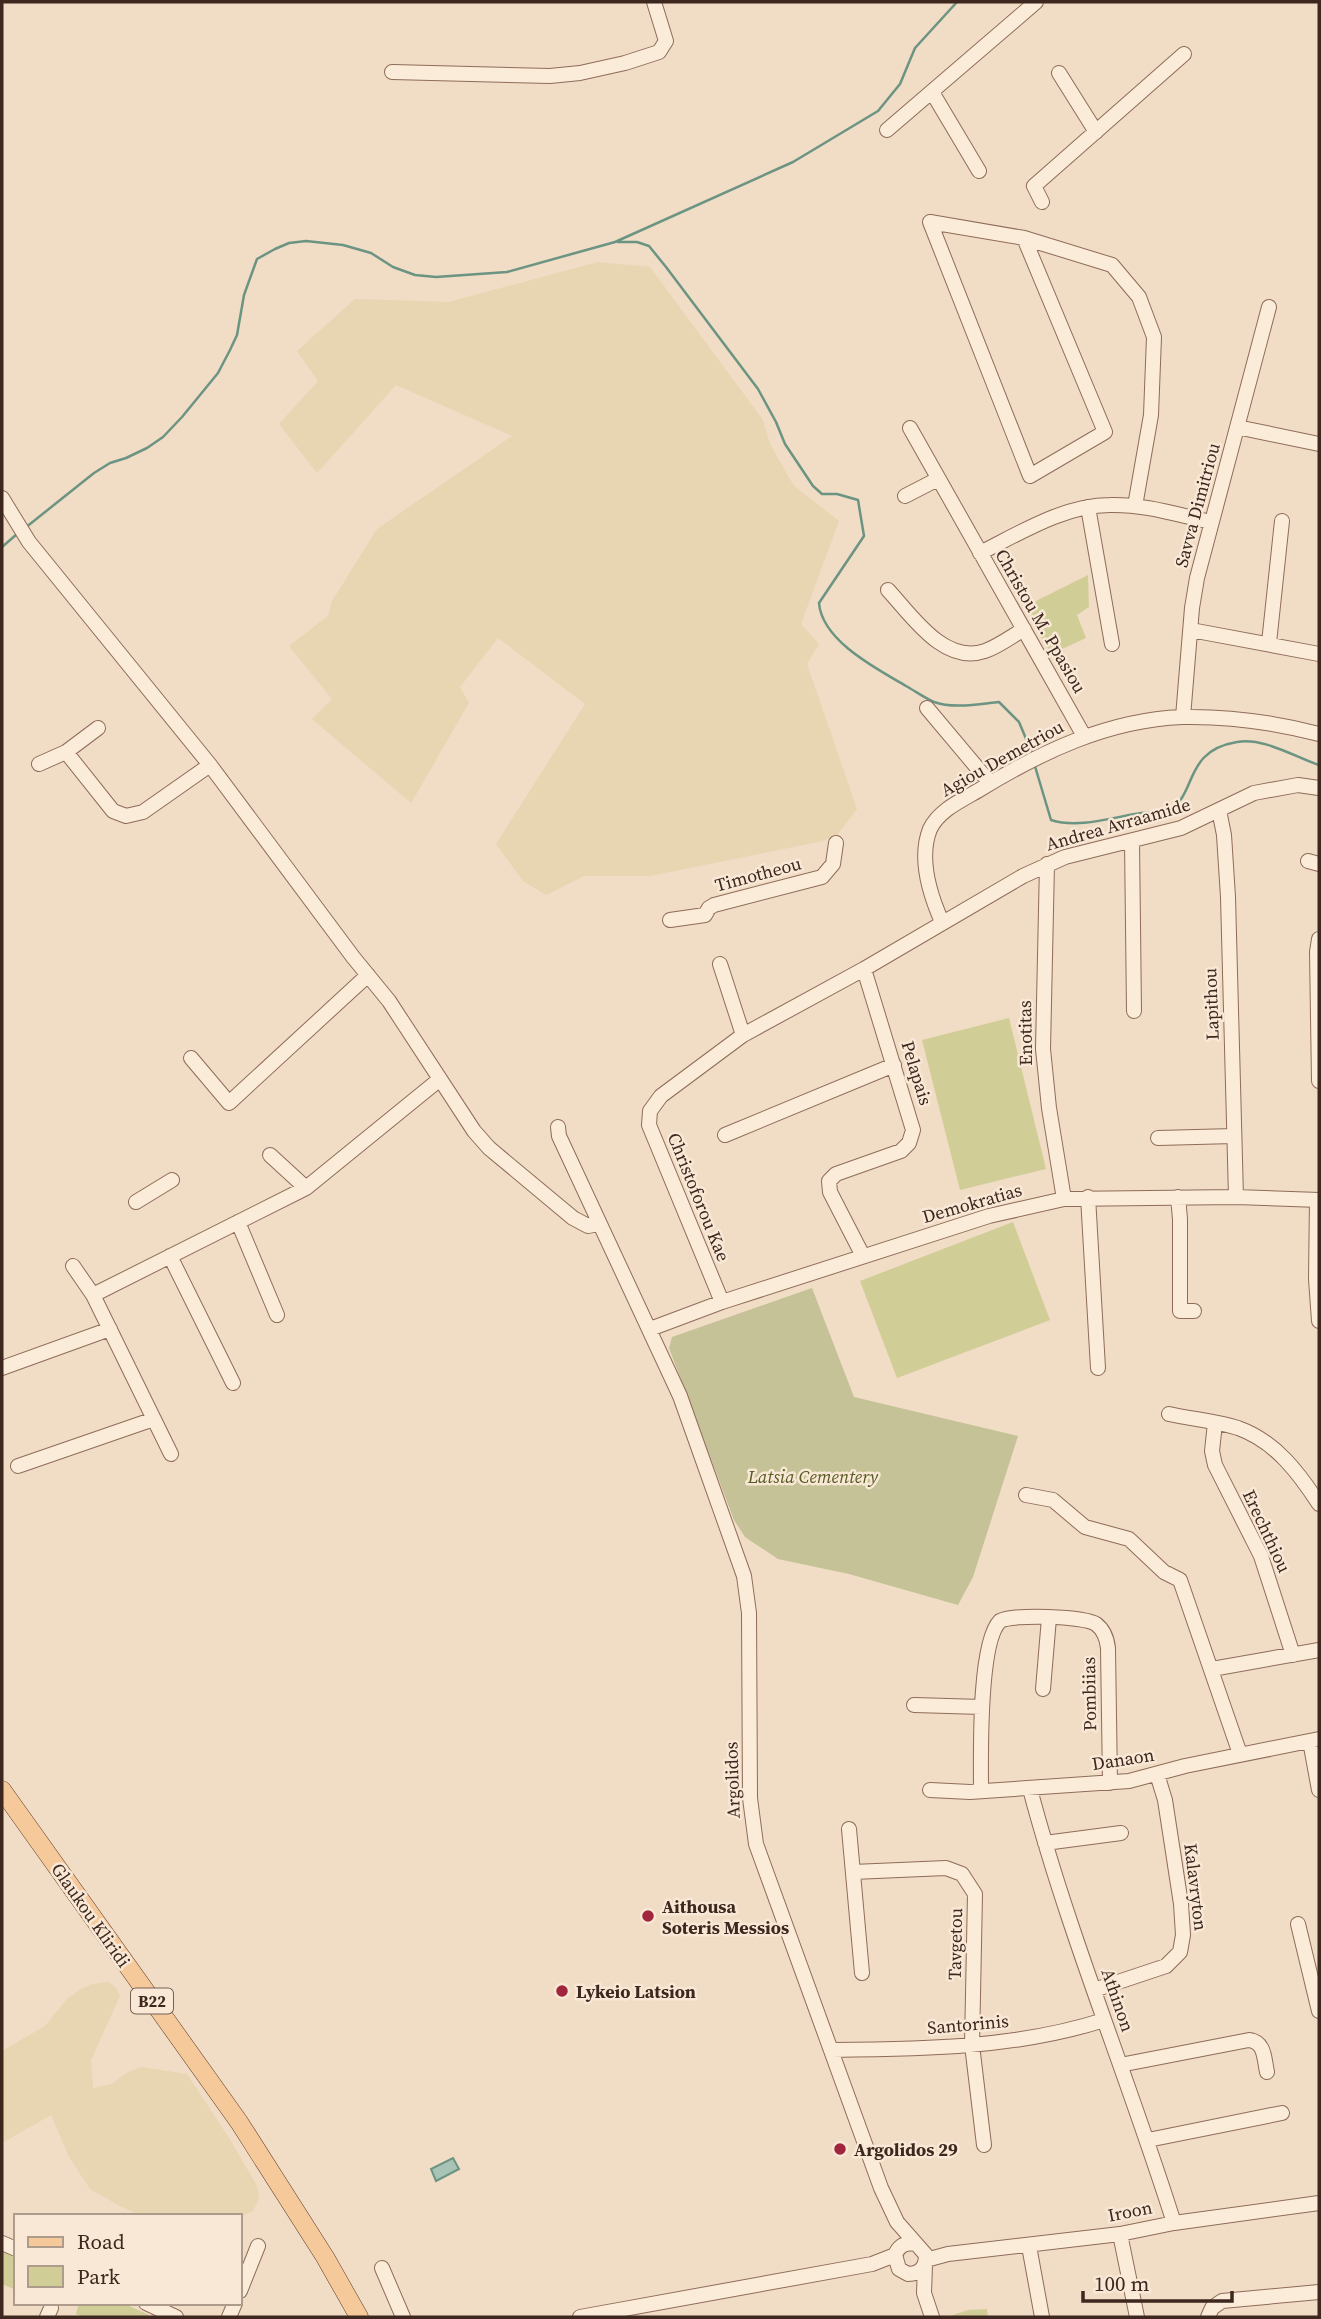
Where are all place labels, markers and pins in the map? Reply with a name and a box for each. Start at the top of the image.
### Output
place label: Aithousa Soteris Messios [662,1894,789,1940]
marker: Aithousa Soteris Messios [640,1908,656,1924]
place label: Lykeio Latsion [576,1979,696,2004]
marker: Lykeio Latsion [554,1983,570,1999]
place label: Argolidos 29 [854,2137,958,2162]
marker: Argolidos 29 [832,2141,848,2157]

